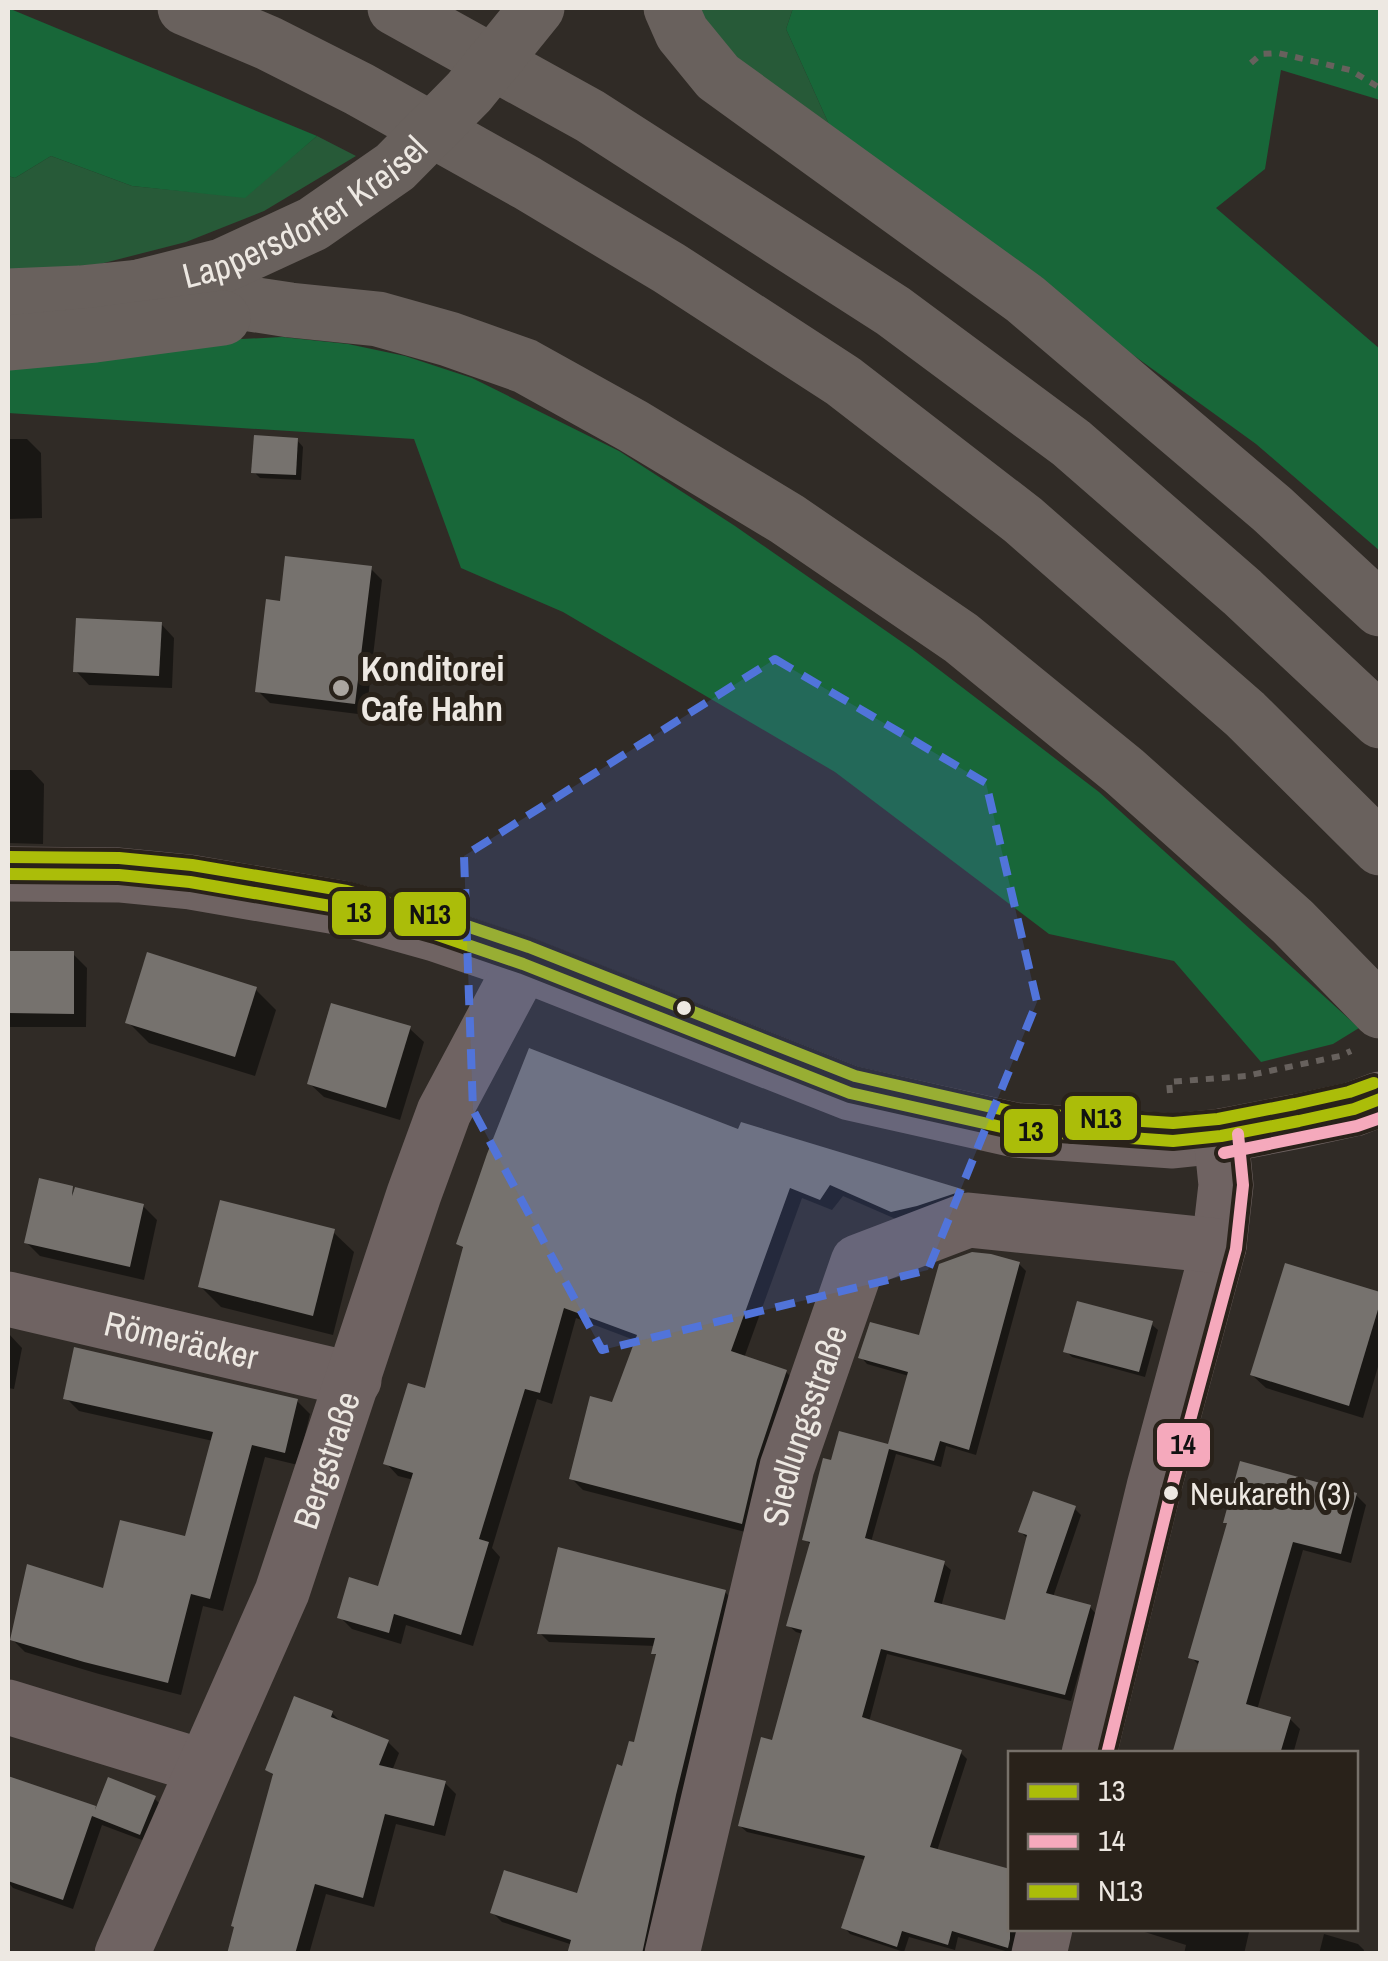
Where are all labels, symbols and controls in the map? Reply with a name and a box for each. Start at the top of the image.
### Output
street label: Lappersdorfer Kreisel [177,125,437,299]
place label: Konditorei Cafe Hahn [361,645,505,732]
marker: Konditorei Cafe Hahn [330,677,352,699]
line badge: 13 [330,889,388,937]
line badge: N13 [392,890,468,938]
text: 13 [346,893,372,931]
text: N13 [409,895,451,933]
unlabelled marker [674,998,694,1018]
line badge: N13 [1063,1094,1139,1142]
text: N13 [1080,1099,1122,1137]
line badge: 13 [1002,1107,1060,1155]
text: 13 [1018,1112,1044,1150]
street label: Römeräcker [100,1299,263,1380]
street label: Siedlungsstraße [750,1318,858,1531]
street label: Bergstraße [281,1385,370,1535]
line badge: 14 [1155,1421,1212,1469]
text: 14 [1170,1425,1196,1463]
place label: Neukareth (3) [1190,1472,1350,1515]
marker: Neukareth (3) [1161,1483,1181,1503]
legend [1008,1751,1358,1931]
text: 13 [1098,1770,1125,1810]
text: 14 [1098,1820,1126,1860]
text: N13 [1098,1870,1143,1910]

